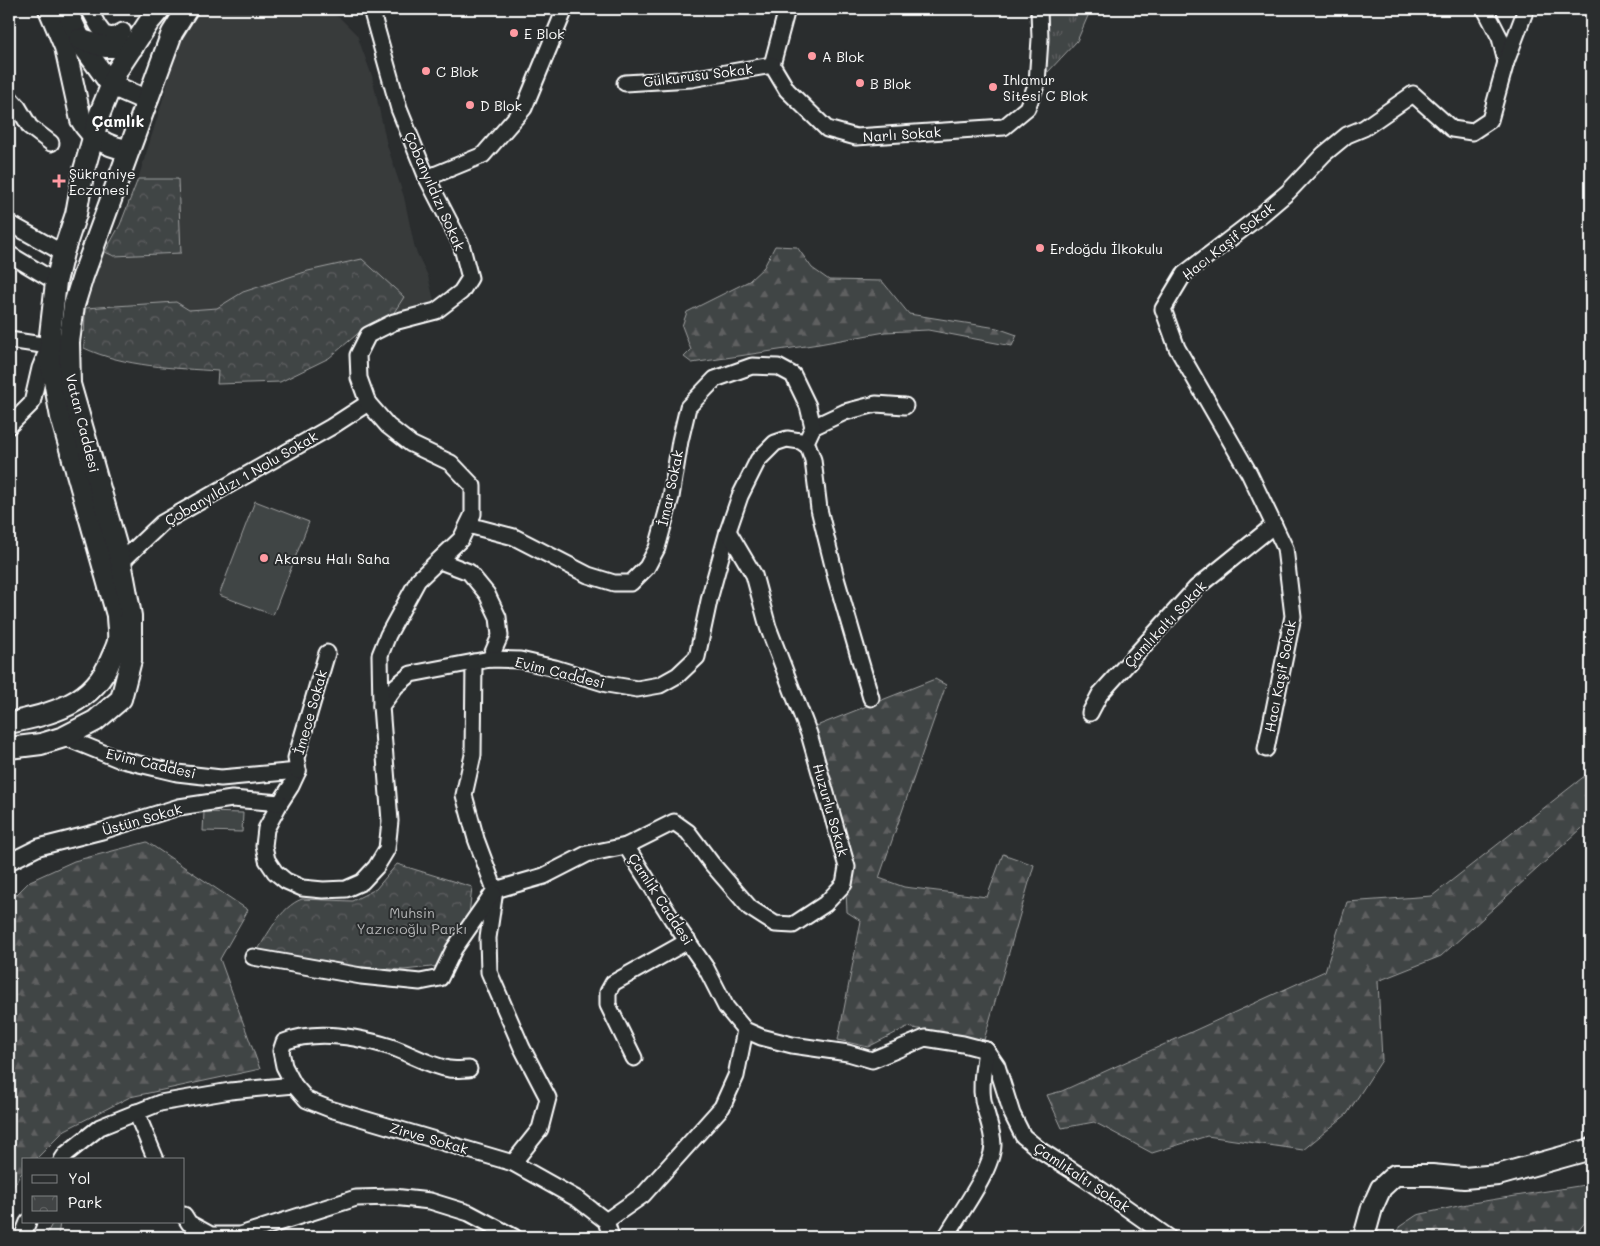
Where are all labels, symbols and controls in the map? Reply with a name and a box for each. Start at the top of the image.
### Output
place label: E Blok [524,24,564,43]
marker: E Blok [508,27,520,39]
place label: A Blok [822,47,864,66]
marker: A Blok [806,50,818,62]
street label: Gülkurusu Sokak [642,59,754,91]
place label: C Blok [436,62,478,81]
marker: C Blok [420,65,432,77]
place label: Ihlamur Sitesi C Blok [1003,70,1088,105]
place label: B Blok [870,74,911,93]
marker: B Blok [854,77,866,89]
marker: Ihlamur Sitesi C Blok [987,81,999,93]
place label: D Blok [480,96,522,115]
marker: D Blok [464,99,476,111]
district label: Çamlık [92,110,144,131]
street label: Narlı Sokak [862,122,942,146]
street label: Çobanyıldızı Sokak [400,128,470,254]
place label: Şükraniye Eczanesi [69,164,136,199]
marker: Şükraniye Eczanesi [53,175,65,187]
street label: Hacı Kaşif Sokak [1178,198,1278,284]
place label: Erdoğdu İlkokulu [1050,239,1163,258]
marker: Erdoğdu İlkokulu [1034,242,1046,254]
street label: Vatan Caddesi [62,372,104,474]
street label: Çobanyıldızı 1 Nolu Sokak [161,426,321,530]
street label: İmar Sokak [653,448,687,528]
place label: Akarsu Halı Saha [274,549,390,568]
marker: Akarsu Halı Saha [258,552,270,564]
street label: Çamlıkaltı Sokak [1120,576,1210,672]
street label: Hacı Kaşif Sokak [1260,618,1300,734]
street label: Evim Caddesi [513,652,607,692]
street label: İmece Sokak [289,668,331,756]
street label: Evim Caddesi [104,743,198,783]
street label: Huzurlu Sokak [809,761,853,859]
street label: Üstün Sokak [100,799,184,839]
street label: Çamlık Caddesi [624,849,698,949]
park label: Muhsin Yazıcıoğlu Parkı [357,903,467,938]
street label: Zirve Sokak [387,1118,471,1158]
street label: Çamlıkaltı Sokak [1030,1138,1134,1216]
legend [22,1158,185,1224]
text: Yol [68,1168,91,1188]
text: Park [68,1192,102,1212]

